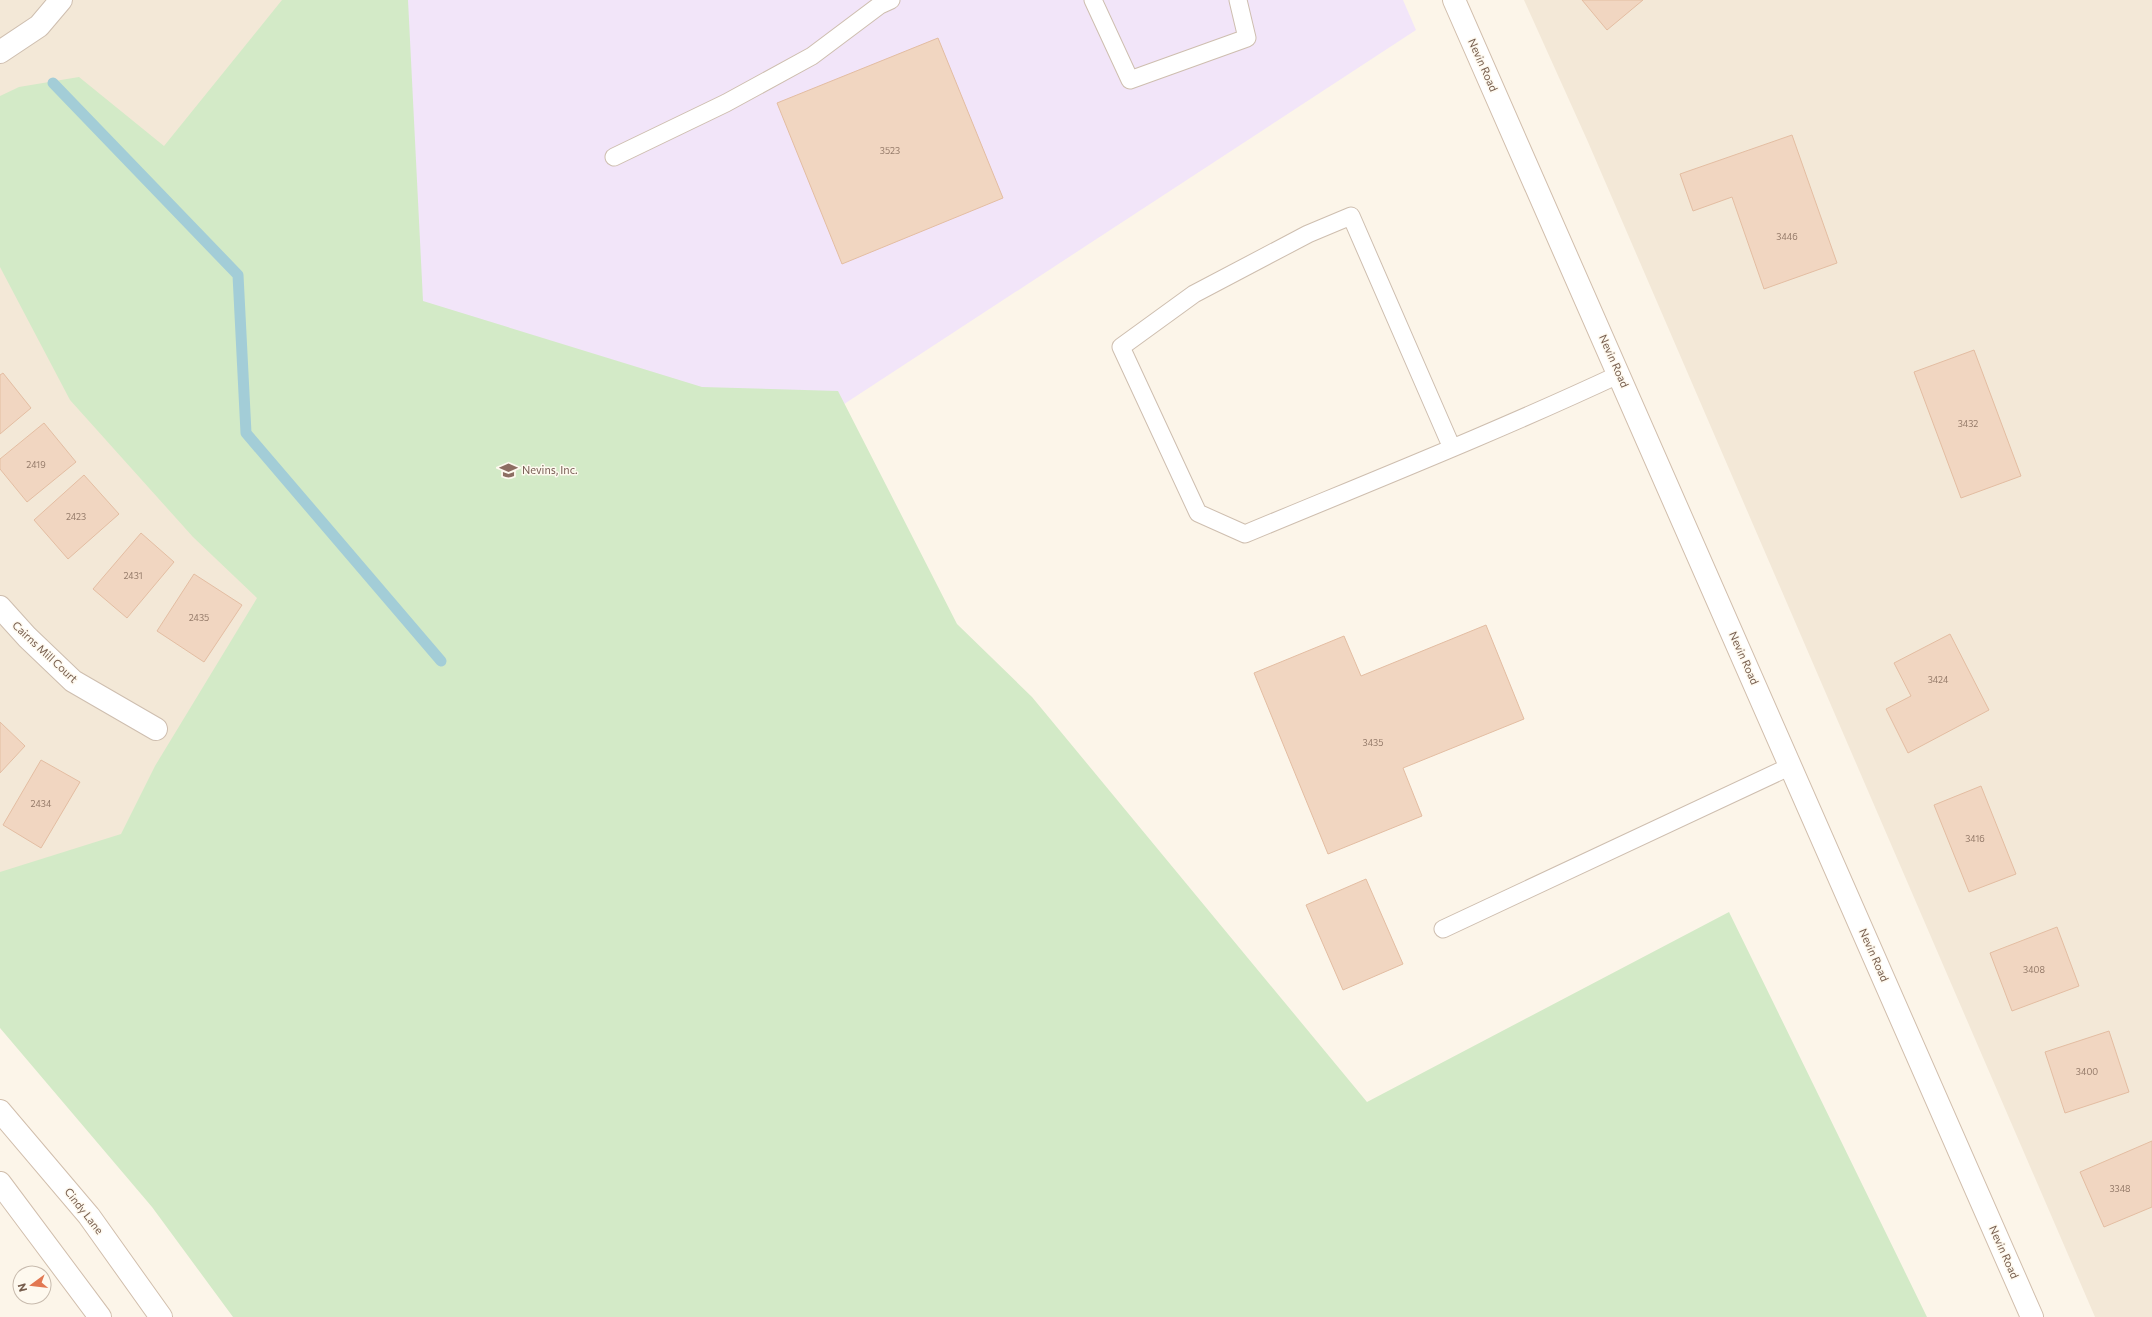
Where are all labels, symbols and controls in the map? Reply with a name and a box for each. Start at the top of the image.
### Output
street label: Nevin Road [1466,36,1501,93]
house number: 3523 [880,145,900,156]
house number: 3446 [1776,231,1798,242]
street label: Nevin Road [1597,332,1632,389]
house number: 3432 [1958,418,1978,429]
house number: 2419 [26,459,46,470]
school or university icon: Nevins, Inc. [499,460,519,480]
place label: Nevins, Inc. [522,463,578,476]
house number: 2423 [66,511,86,522]
house number: 2431 [123,570,143,581]
house number: 2435 [189,612,209,623]
street label: Cairns Mill Court [10,618,81,685]
street label: Nevin Road [1727,629,1762,686]
house number: 3424 [1928,674,1949,685]
house number: 3435 [1363,737,1383,748]
house number: 2434 [31,798,52,809]
house number: 3416 [1965,833,1985,844]
street label: Nevin Road [1857,926,1892,983]
house number: 3408 [2023,964,2045,975]
house number: 3400 [2076,1066,2098,1077]
house number: 3348 [2109,1183,2131,1194]
street label: Cindy Lane [62,1185,107,1237]
street label: Nevin Road [1987,1223,2022,1280]
north arrow [12,1265,52,1305]
text: N [15,1282,29,1293]

